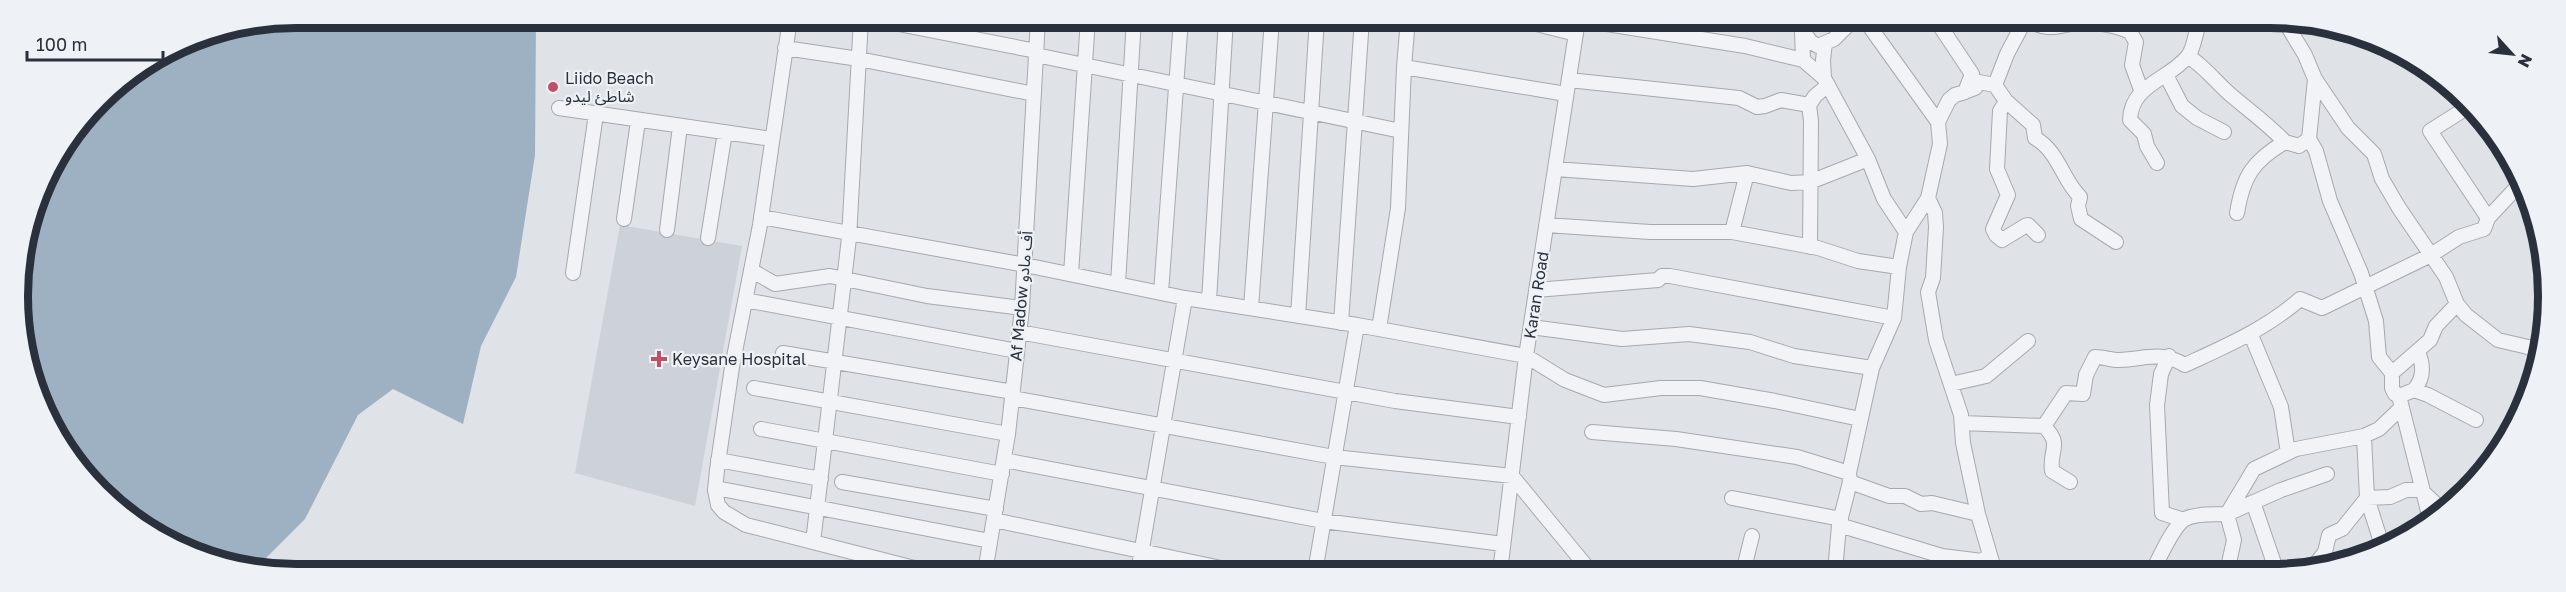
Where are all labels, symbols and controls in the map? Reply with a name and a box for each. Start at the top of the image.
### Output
scale bar [27,24,164,62]
north arrow [2482,24,2542,84]
text: 100 m [36,33,87,55]
text: N [2514,51,2537,71]
place label: Liido Beach شاطئ ليدو [565,68,654,106]
marker: Liido Beach شاطئ ليدو [546,80,560,94]
street label: Af Madow أف مادو [1005,230,1037,362]
street label: Karan Road [1519,250,1553,340]
place label: Keysane Hospital [672,349,806,369]
marker: Keysane Hospital [650,350,668,368]

